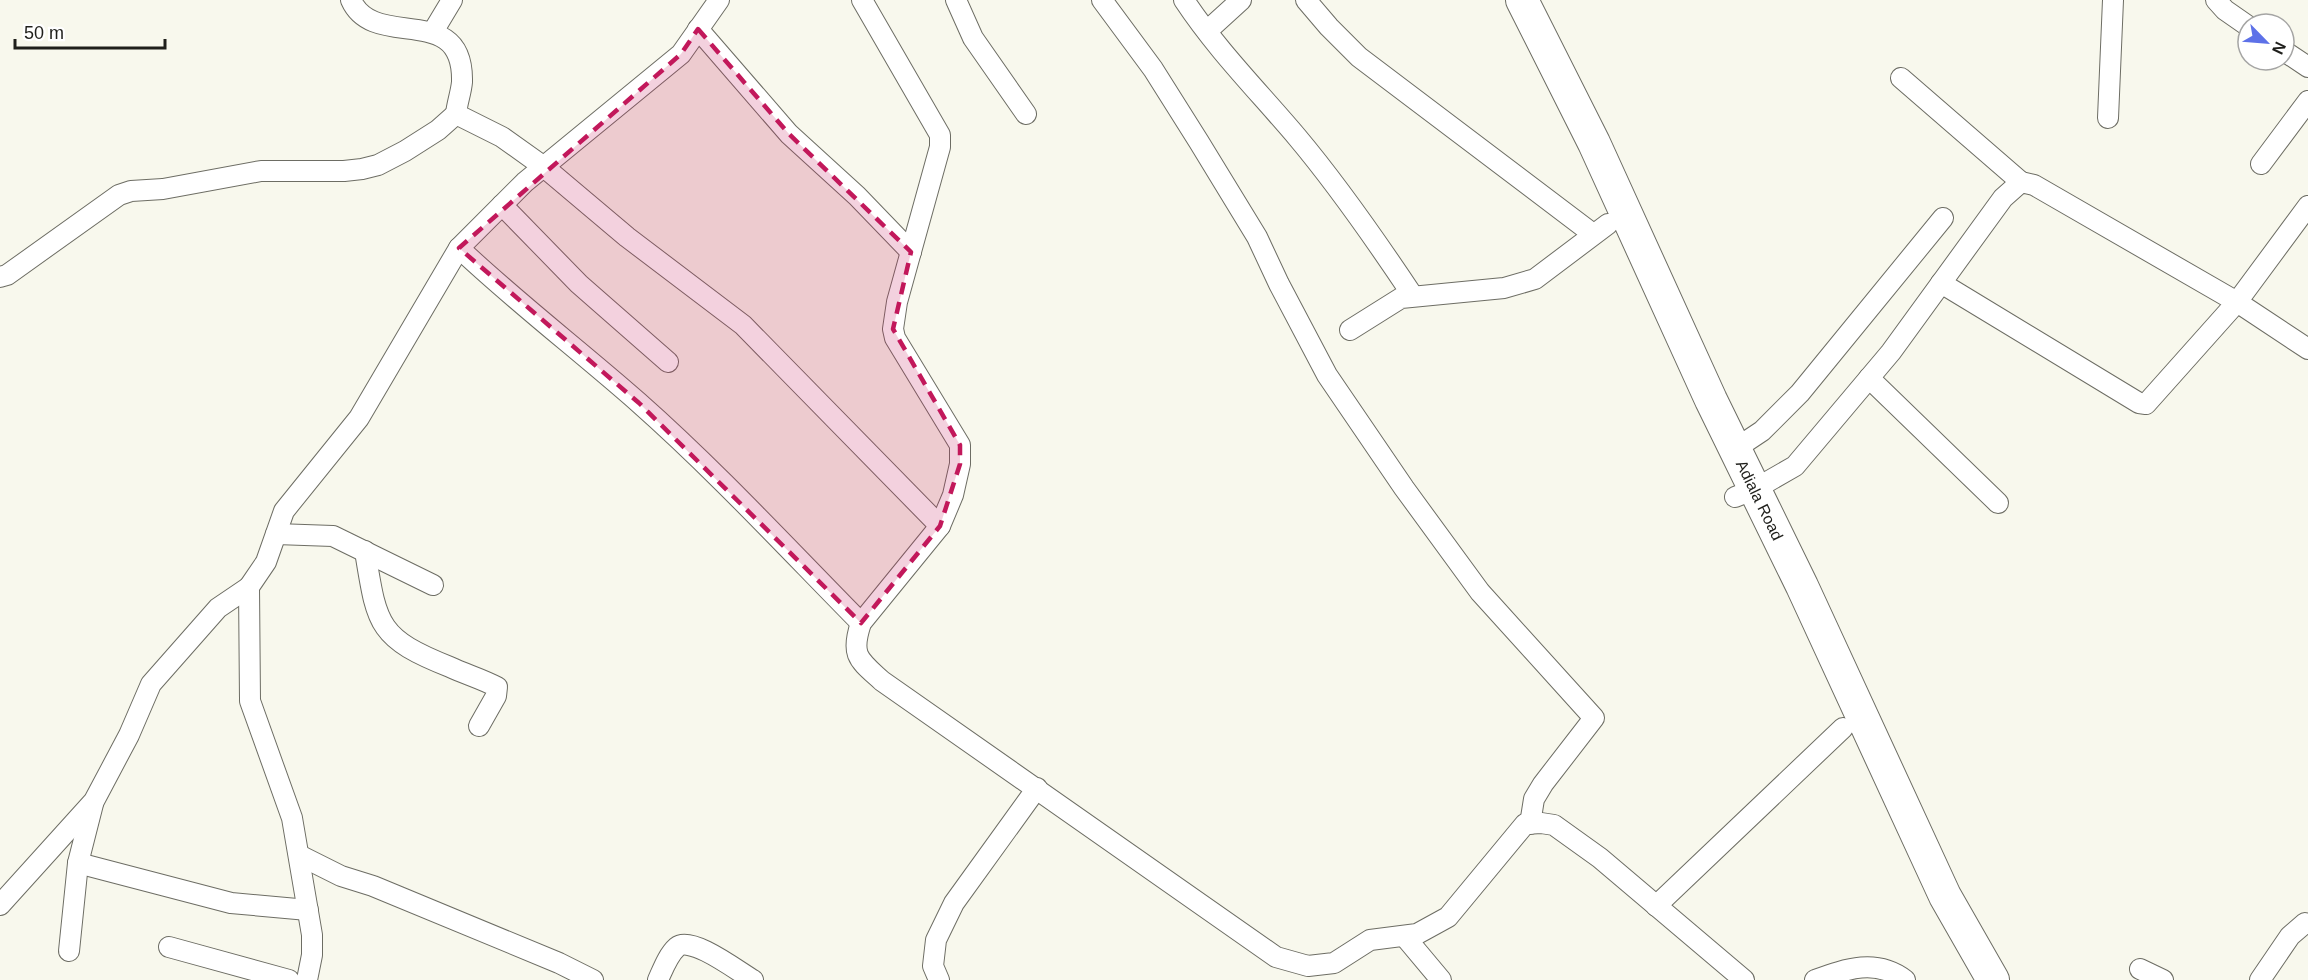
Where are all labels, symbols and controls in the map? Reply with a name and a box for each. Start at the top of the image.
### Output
scale bar [15,12,165,50]
north arrow [2236,12,2296,72]
text: 50 m [24,23,64,43]
text: N [2269,39,2289,57]
street label: Adiala Road [1733,457,1786,543]

